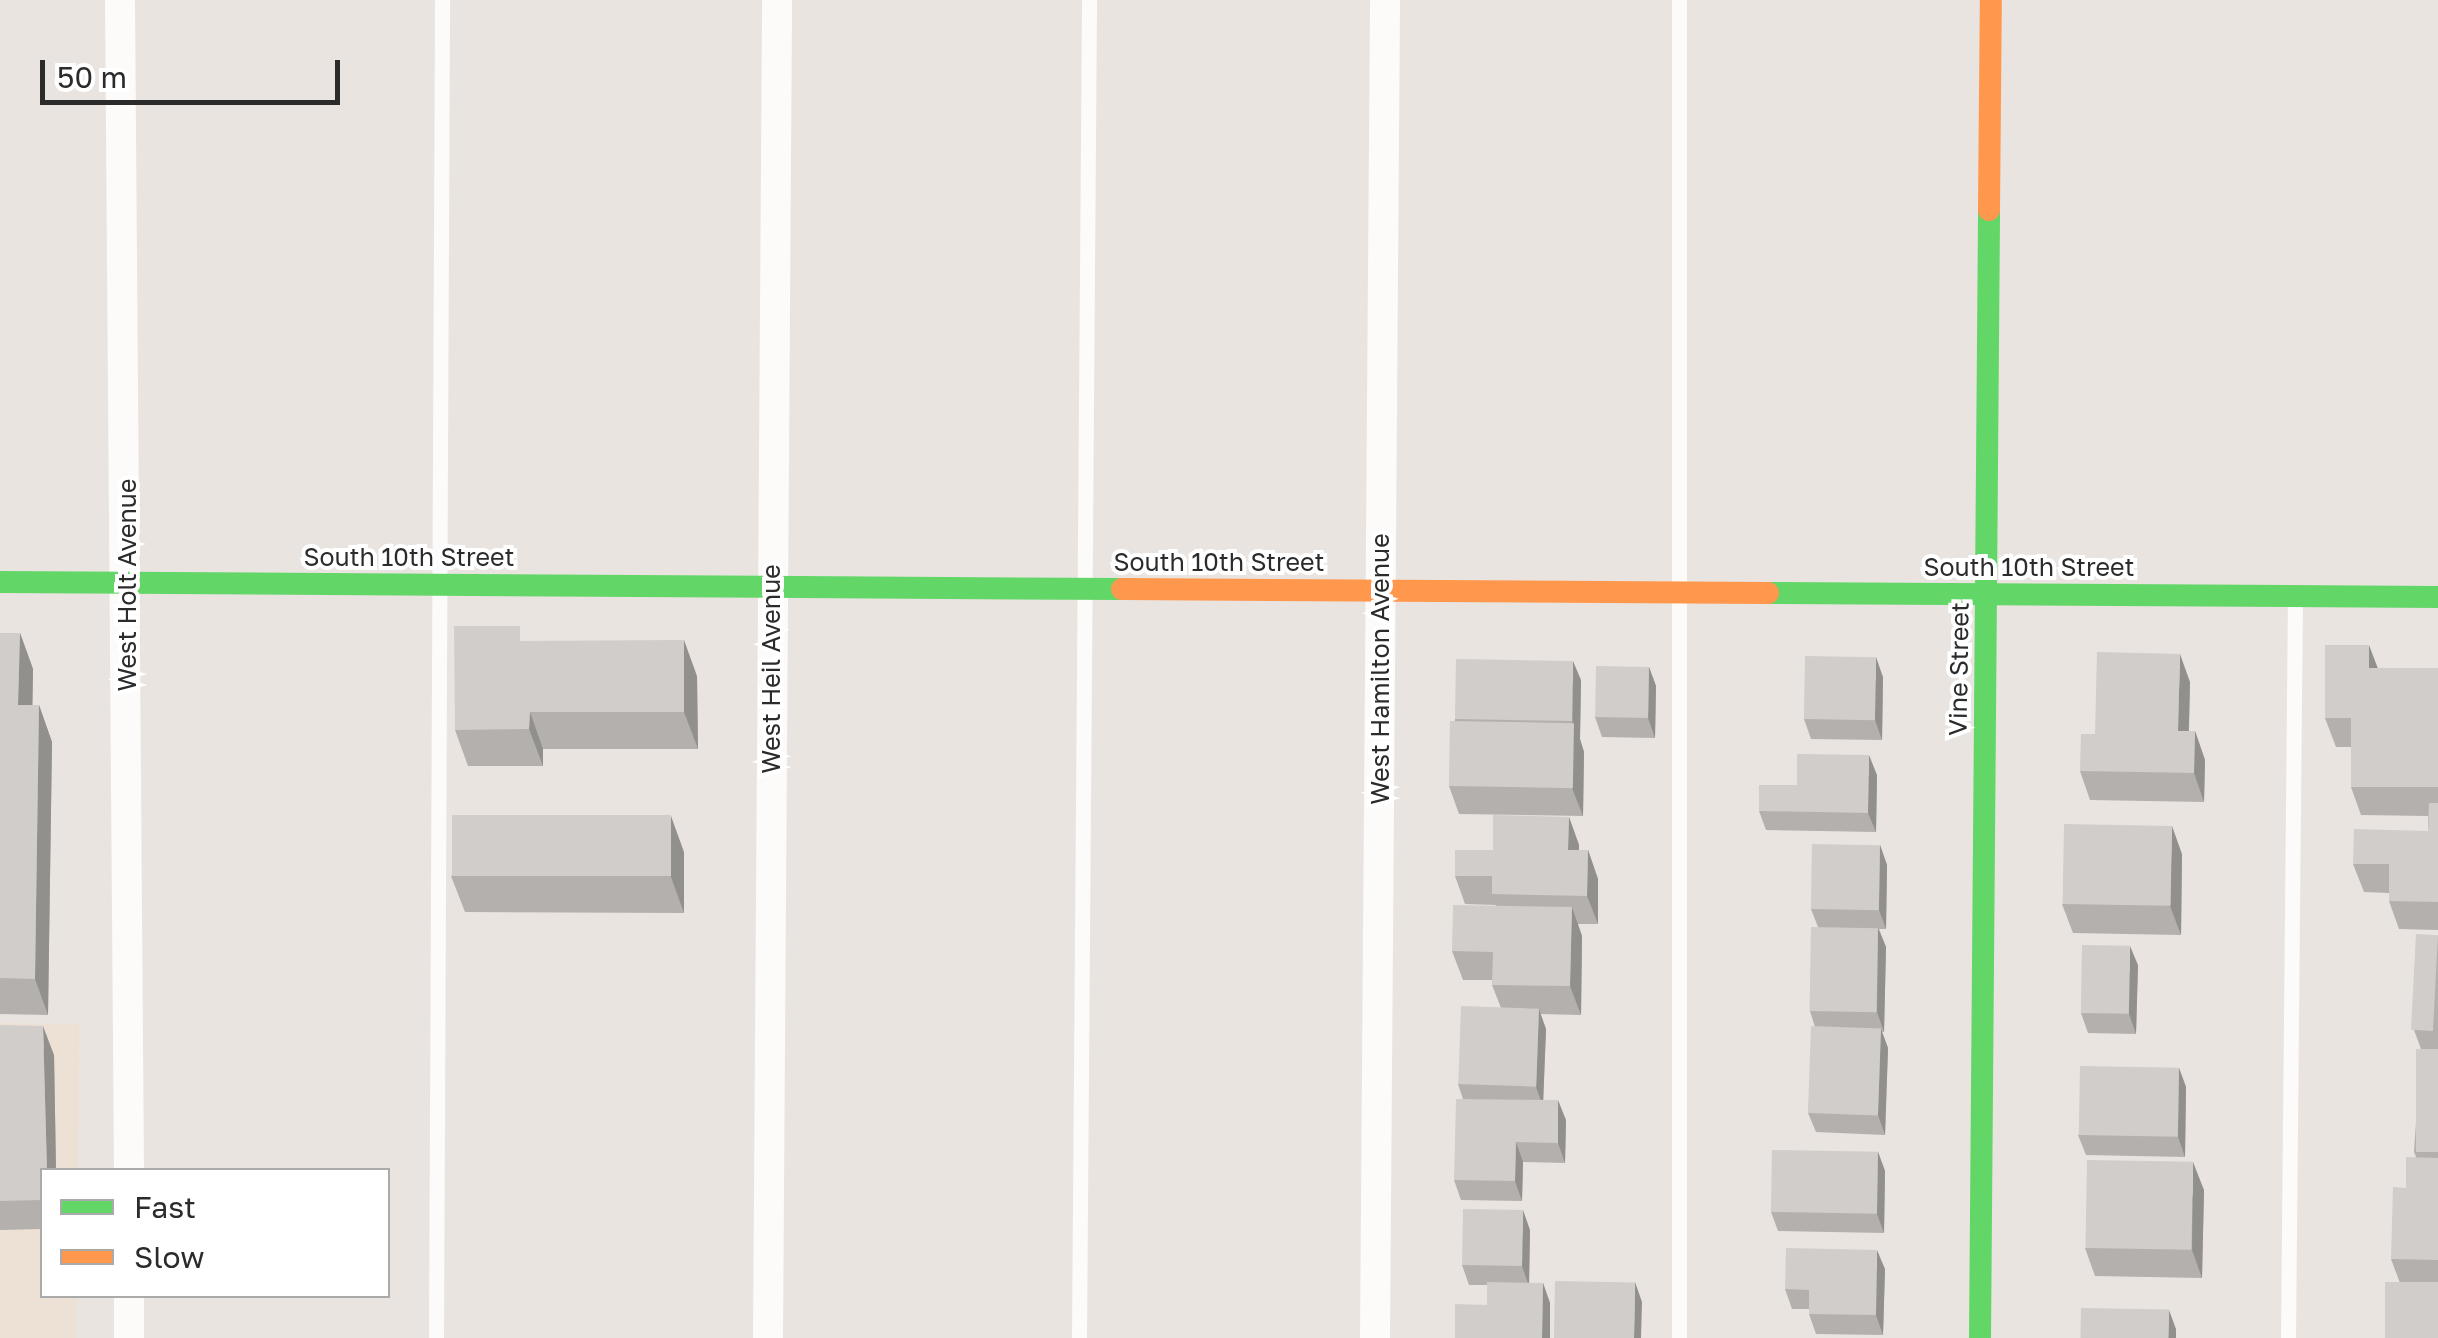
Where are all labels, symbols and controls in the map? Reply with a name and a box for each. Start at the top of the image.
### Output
scale bar [45,40,345,102]
text: 50 m [57,59,127,95]
street label: West Holt Avenue [112,479,142,691]
street label: West Hamilton Avenue [1365,533,1395,805]
street label: South 10th Street [304,542,514,572]
street label: South 10th Street [1114,547,1324,577]
street label: South 10th Street [1924,552,2134,582]
street label: West Heil Avenue [756,564,786,774]
street label: Vine Street [1943,602,1975,736]
legend [40,1168,390,1298]
text: Fast [134,1189,196,1225]
text: Slow [134,1239,205,1275]

